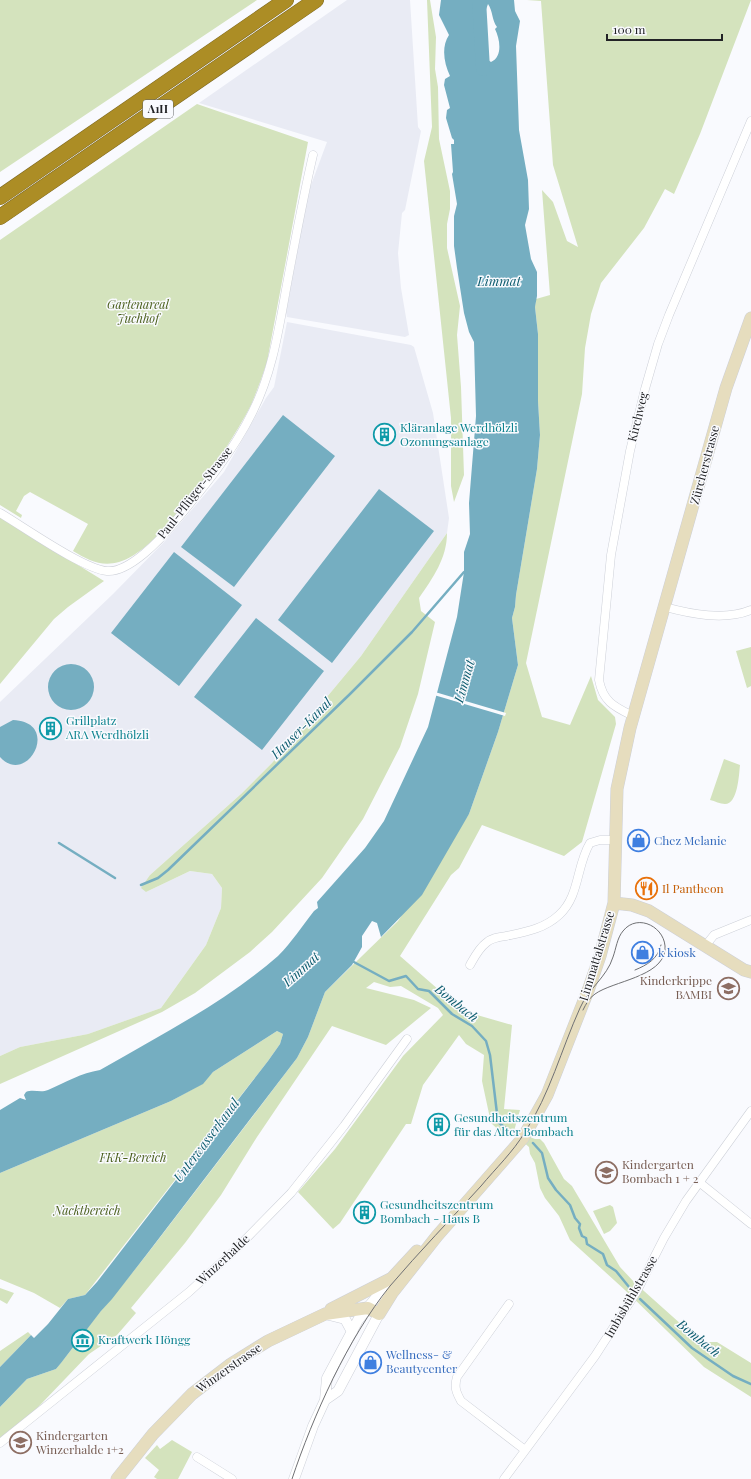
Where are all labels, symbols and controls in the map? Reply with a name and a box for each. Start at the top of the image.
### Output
scale bar [607,16,722,42]
text: 100 m [613,21,646,37]
road number: A1H [143,100,173,118]
water label: Limmat [476,272,522,289]
park label: Gartenareal Juchhof [107,296,170,326]
street label: Kirchweg [623,390,651,443]
place label: Kläranlage Werdhölzli Ozonungsanlage [400,419,518,449]
building icon: Kläranlage Werdhölzli Ozonungsanlage [372,422,398,448]
street label: Zürcherstrasse [686,423,722,506]
street label: Paul-Pflüger-Strasse [153,443,235,542]
water label: Limmat [449,657,478,705]
water label: Hauser-Kanal [266,693,336,762]
place label: Grillplatz ARA Werdhölzli [65,712,150,742]
building icon: Grillplatz ARA Werdhölzli [38,715,64,741]
shop icon: Chez Melanie [625,828,651,854]
place label: Chez Melanie [654,832,727,848]
restaurant icon: Il Pantheon [633,876,659,902]
place label: Il Pantheon [662,880,724,896]
street label: Limmattalstrasse [575,909,617,1003]
shop icon: k kiosk [630,940,656,966]
place label: k kiosk [658,944,696,960]
water label: Limmat [278,947,323,990]
place label: Kinderkrippe BAMBI [640,972,712,1002]
school or university icon: Kinderkrippe BAMBI [715,975,741,1001]
water label: Bombach [431,979,483,1025]
water label: Unterwasserkanal [169,1094,243,1185]
place label: Gesundheitszentrum für das Alter Bombach [454,1109,574,1139]
building icon: Gesundheitszentrum für das Alter Bombach [425,1112,451,1138]
park label: FKK-Bereich [99,1149,166,1165]
place label: Kindergarten Bombach 1 + 2 [622,1156,699,1186]
school or university icon: Kindergarten Bombach 1 + 2 [593,1159,619,1185]
place label: Gesundheitszentrum Bombach - Haus B [380,1196,494,1226]
building icon: Gesundheitszentrum Bombach - Haus B [352,1199,378,1225]
park label: Nacktbereich [53,1202,120,1218]
street label: Winzerhalde [191,1230,252,1289]
street label: Imbisbühlstrasse [600,1253,660,1340]
water label: Bombach [673,1314,725,1360]
museum icon: Kraftwerk Höngg [70,1327,96,1353]
place label: Kraftwerk Höngg [98,1331,191,1347]
street label: Winzerstrasse [192,1339,264,1396]
place label: Wellness- & Beautycenter [385,1346,458,1376]
shop icon: Wellness- & Beautycenter [358,1349,384,1375]
place label: Kindergarten Winzerhalde 1+2 [35,1427,124,1457]
school or university icon: Kindergarten Winzerhalde 1+2 [8,1430,34,1456]

